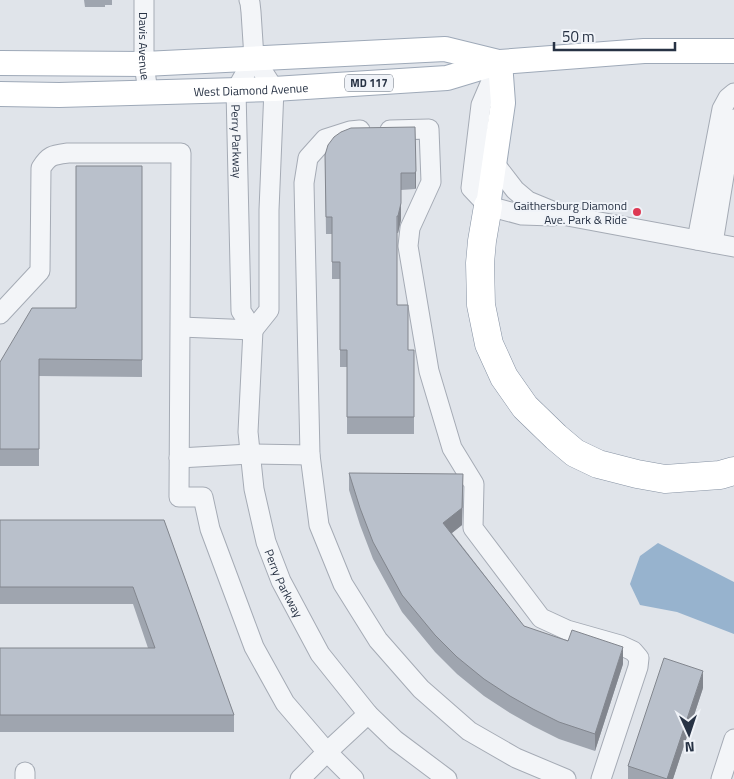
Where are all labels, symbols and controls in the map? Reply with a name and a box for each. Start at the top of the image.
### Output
street label: Davis Avenue [134,12,156,81]
scale bar [554,20,675,52]
text: 50 m [562,25,595,48]
road number: MD 117 [345,75,393,92]
street label: West Diamond Avenue [193,77,309,101]
street label: Perry Parkway [227,104,247,179]
place label: Gaithersburg Diamond Ave. Park & Ride [513,196,627,229]
marker: Gaithersburg Diamond Ave. Park & Ride [631,206,643,218]
street label: Perry Parkway [260,546,308,621]
north arrow [664,709,714,759]
text: N [684,737,695,758]

